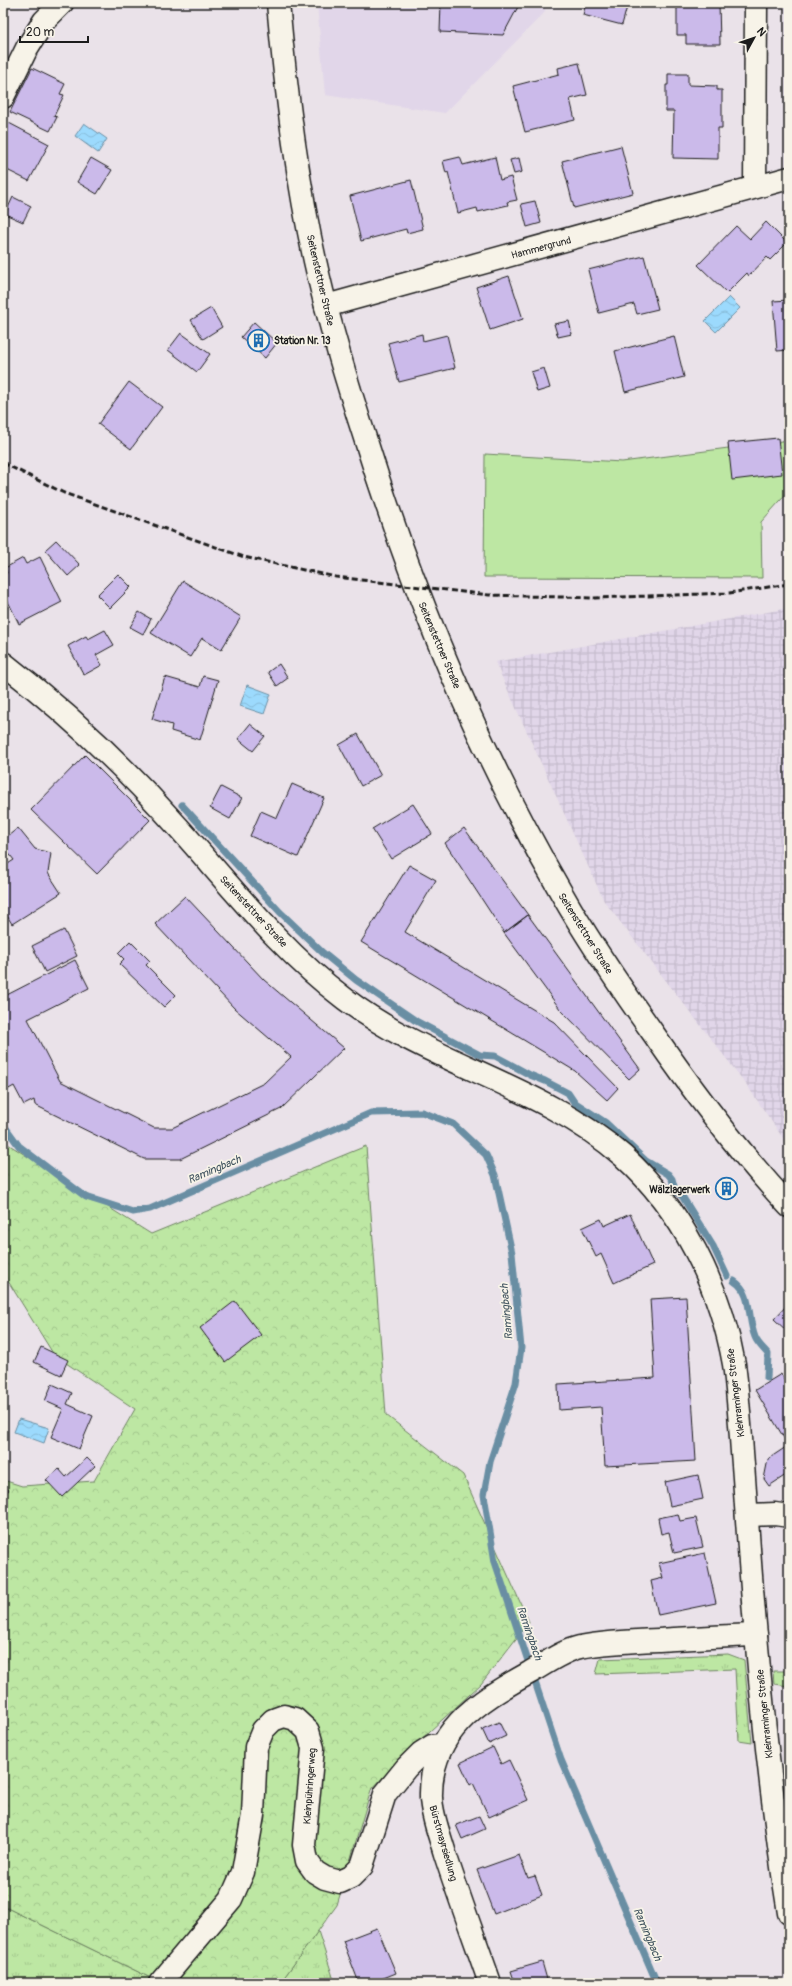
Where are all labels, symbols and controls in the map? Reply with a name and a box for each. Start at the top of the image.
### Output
scale bar [20,18,88,44]
north arrow [734,18,774,58]
text: 20 m [26,25,55,40]
text: N [754,25,769,39]
street label: Seitenstettner Straße [304,234,336,327]
street label: Hammergrund [510,234,573,262]
building icon: Station Nr. 13 [246,327,272,353]
place label: Station Nr. 13 [274,335,331,347]
street label: Seitenstettner Straße [415,600,463,691]
street label: Seitenstettner Straße [217,874,289,950]
street label: Seitenstettner Straße [555,891,615,976]
water label: Ramingbach [186,1152,243,1186]
building icon: Wälzlagerwerk [713,1176,739,1202]
place label: Wälzlagerwerk [649,1184,711,1196]
water label: Ramingbach [498,1283,515,1340]
street label: Kleinraminger Straße [725,1348,747,1438]
water label: Ramingbach [514,1605,545,1663]
street label: Kleinraminger Straße [754,1669,776,1759]
street label: Kleinpühringerweg [301,1748,319,1825]
street label: Bürstmayrsiedlung [426,1804,460,1883]
water label: Ramingbach [631,1906,665,1963]

